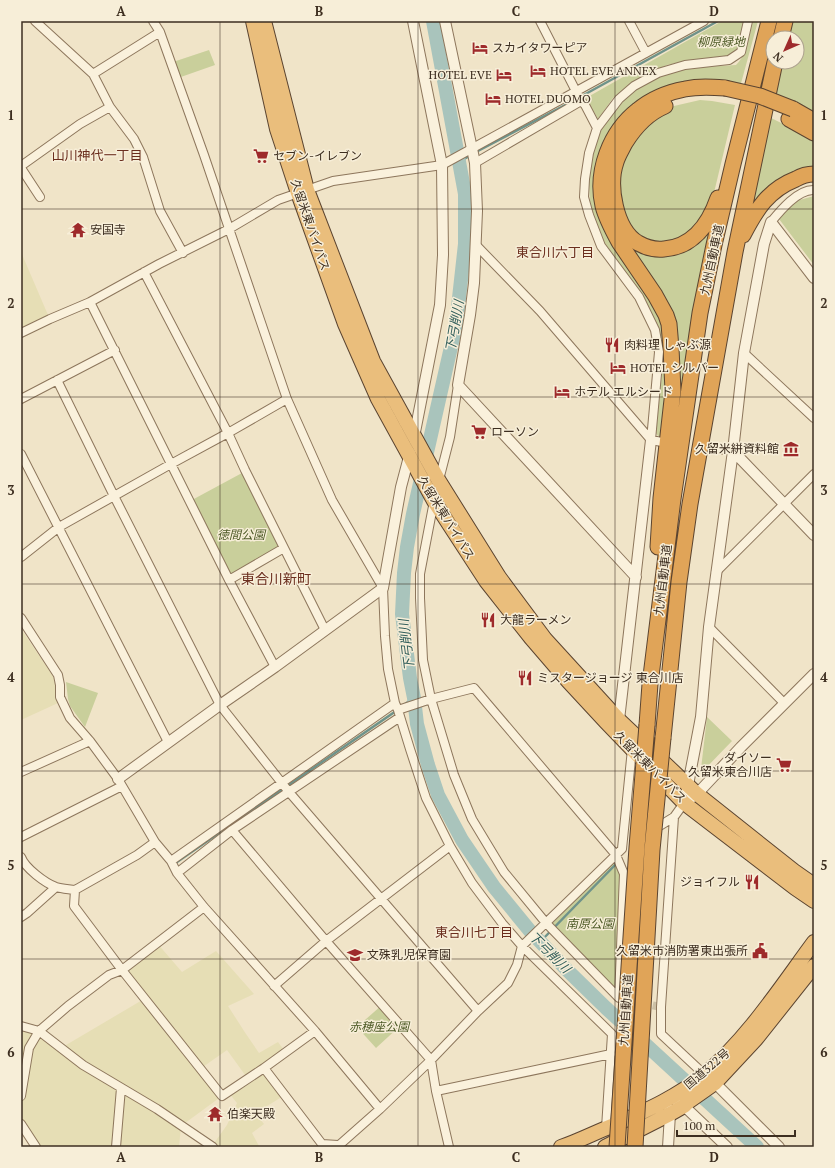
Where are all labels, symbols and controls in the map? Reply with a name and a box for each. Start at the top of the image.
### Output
text: A [116,2,126,20]
text: B [315,2,323,20]
text: C [512,2,520,20]
text: D [709,2,719,20]
north arrow [765,30,805,70]
park label: 柳原緑地 [697,34,747,49]
hotel icon: スカイタワーピア [471,39,489,57]
place label: スカイタワーピア [492,40,588,55]
text: N [770,49,786,65]
hotel icon: HOTEL EVE ANNEX [529,62,547,80]
place label: HOTEL EVE ANNEX [550,63,657,78]
hotel icon: HOTEL EVE [495,66,513,84]
place label: HOTEL EVE [429,67,492,82]
hotel icon: HOTEL DUOMO [484,90,502,108]
place label: HOTEL DUOMO [505,91,591,106]
text: 1 [7,106,15,124]
text: 1 [820,106,828,124]
district label: 山川神代一丁目 [51,146,143,164]
supermarket icon: セブン-イレブン [252,147,270,165]
place label: セブン-イレブン [273,148,362,163]
street label: 久留米東バイパス [288,177,333,273]
temple icon: 安国寺 [69,221,87,239]
place label: 安国寺 [90,222,126,237]
street label: 九州自動車道 [697,223,726,297]
district label: 東合川六丁目 [516,243,594,261]
text: 2 [7,294,15,312]
text: 2 [820,294,828,312]
water label: 下弓削川 [441,297,468,353]
restaurant icon: 肉料理 しゃぶ源 [603,336,621,354]
place label: 肉料理 しゃぶ源 [624,337,711,352]
hotel icon: HOTEL シルバー [609,359,627,377]
place label: HOTEL シルバー [630,360,719,375]
hotel icon: ホテル エルシード [553,383,571,401]
place label: ホテル エルシード [574,384,673,399]
supermarket icon: ローソン [470,423,488,441]
place label: ローソン [491,424,539,439]
museum icon: 久留米絣資料館 [782,440,800,458]
place label: 久留米絣資料館 [695,441,779,456]
street label: 久留米東バイパス [415,473,478,562]
text: 3 [7,481,15,499]
text: 3 [820,481,828,499]
park label: 徳間公園 [217,527,267,542]
street label: 九州自動車道 [651,543,674,617]
district label: 東合川新町 [241,569,311,588]
restaurant icon: 大龍ラーメン [479,611,497,629]
place label: 大龍ラーメン [500,612,572,627]
water label: 下弓削川 [394,616,418,672]
text: 4 [7,668,15,686]
text: 4 [820,668,828,686]
restaurant icon: ミスタージョージ 東合川店 [516,669,534,687]
place label: ミスタージョージ 東合川店 [537,670,683,685]
street label: 久留米東バイパス [611,727,690,806]
place label: ダイソー 久留米東合川店 [688,750,772,779]
supermarket icon: ダイソー 久留米東合川店 [775,756,793,774]
text: 5 [7,856,15,874]
text: 5 [820,856,828,874]
restaurant icon: ジョイフル [743,873,761,891]
place label: ジョイフル [680,874,740,889]
park label: 南原公園 [566,916,616,931]
district label: 東合川七丁目 [435,923,513,941]
water label: 下弓削川 [525,927,576,978]
public building icon: 久留米市消防署東出張所 [751,942,769,960]
place label: 久留米市消防署東出張所 [616,943,748,958]
school or university icon: 文殊乳児保育園 [346,946,364,964]
place label: 文殊乳児保育園 [367,947,451,962]
street label: 九州自動車道 [616,974,635,1046]
park label: 赤穂座公園 [349,1019,411,1034]
text: 6 [7,1043,15,1061]
text: 6 [820,1043,828,1061]
street label: 国道322号 [681,1045,733,1092]
temple icon: 伯楽天殿 [206,1105,224,1123]
place label: 伯楽天殿 [227,1106,275,1121]
scale bar [677,1112,795,1138]
text: 100 m [683,1118,716,1133]
text: A [116,1148,126,1166]
text: B [315,1148,323,1166]
text: C [512,1148,520,1166]
text: D [709,1148,719,1166]

